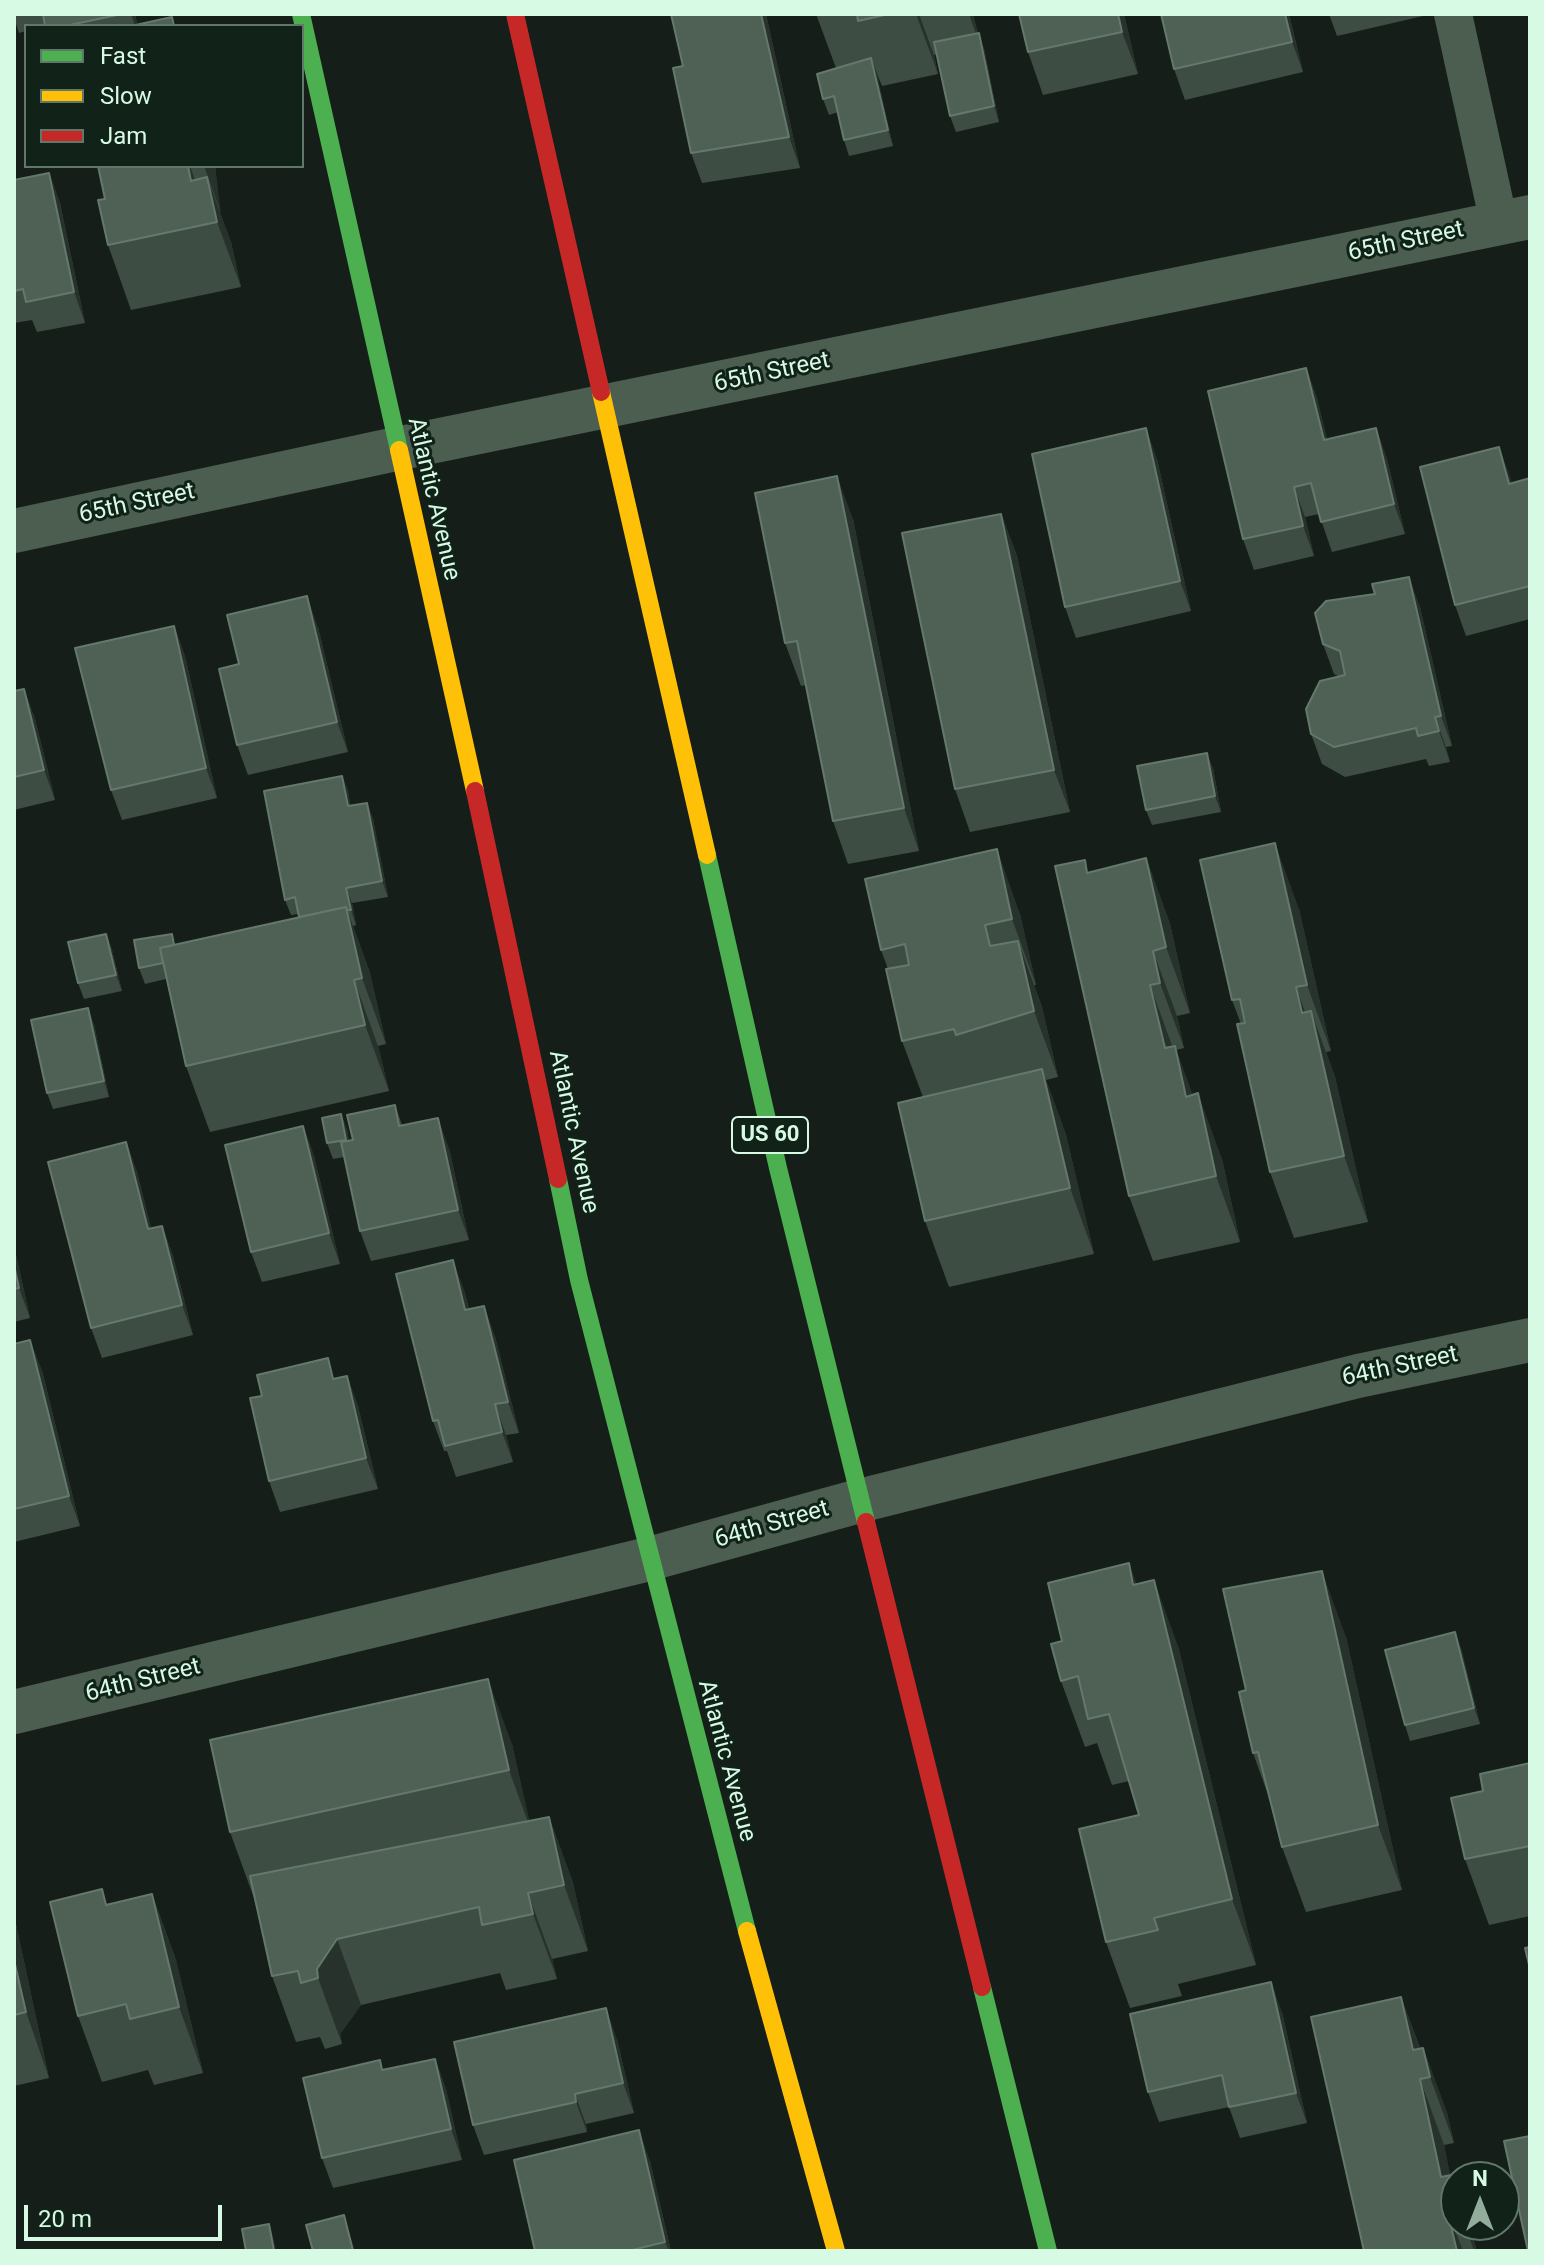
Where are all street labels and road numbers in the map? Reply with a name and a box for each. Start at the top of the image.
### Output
street label: 65th Street [1346,216,1466,268]
street label: 65th Street [712,347,832,399]
street label: Atlantic Avenue [400,415,466,583]
street label: 65th Street [77,478,197,530]
street label: Atlantic Avenue [542,1048,604,1216]
road number: US 60 [732,1117,808,1153]
street label: 64th Street [1340,1341,1460,1393]
street label: 64th Street [712,1495,832,1555]
street label: 64th Street [83,1653,203,1709]
street label: Atlantic Avenue [691,1677,761,1845]

